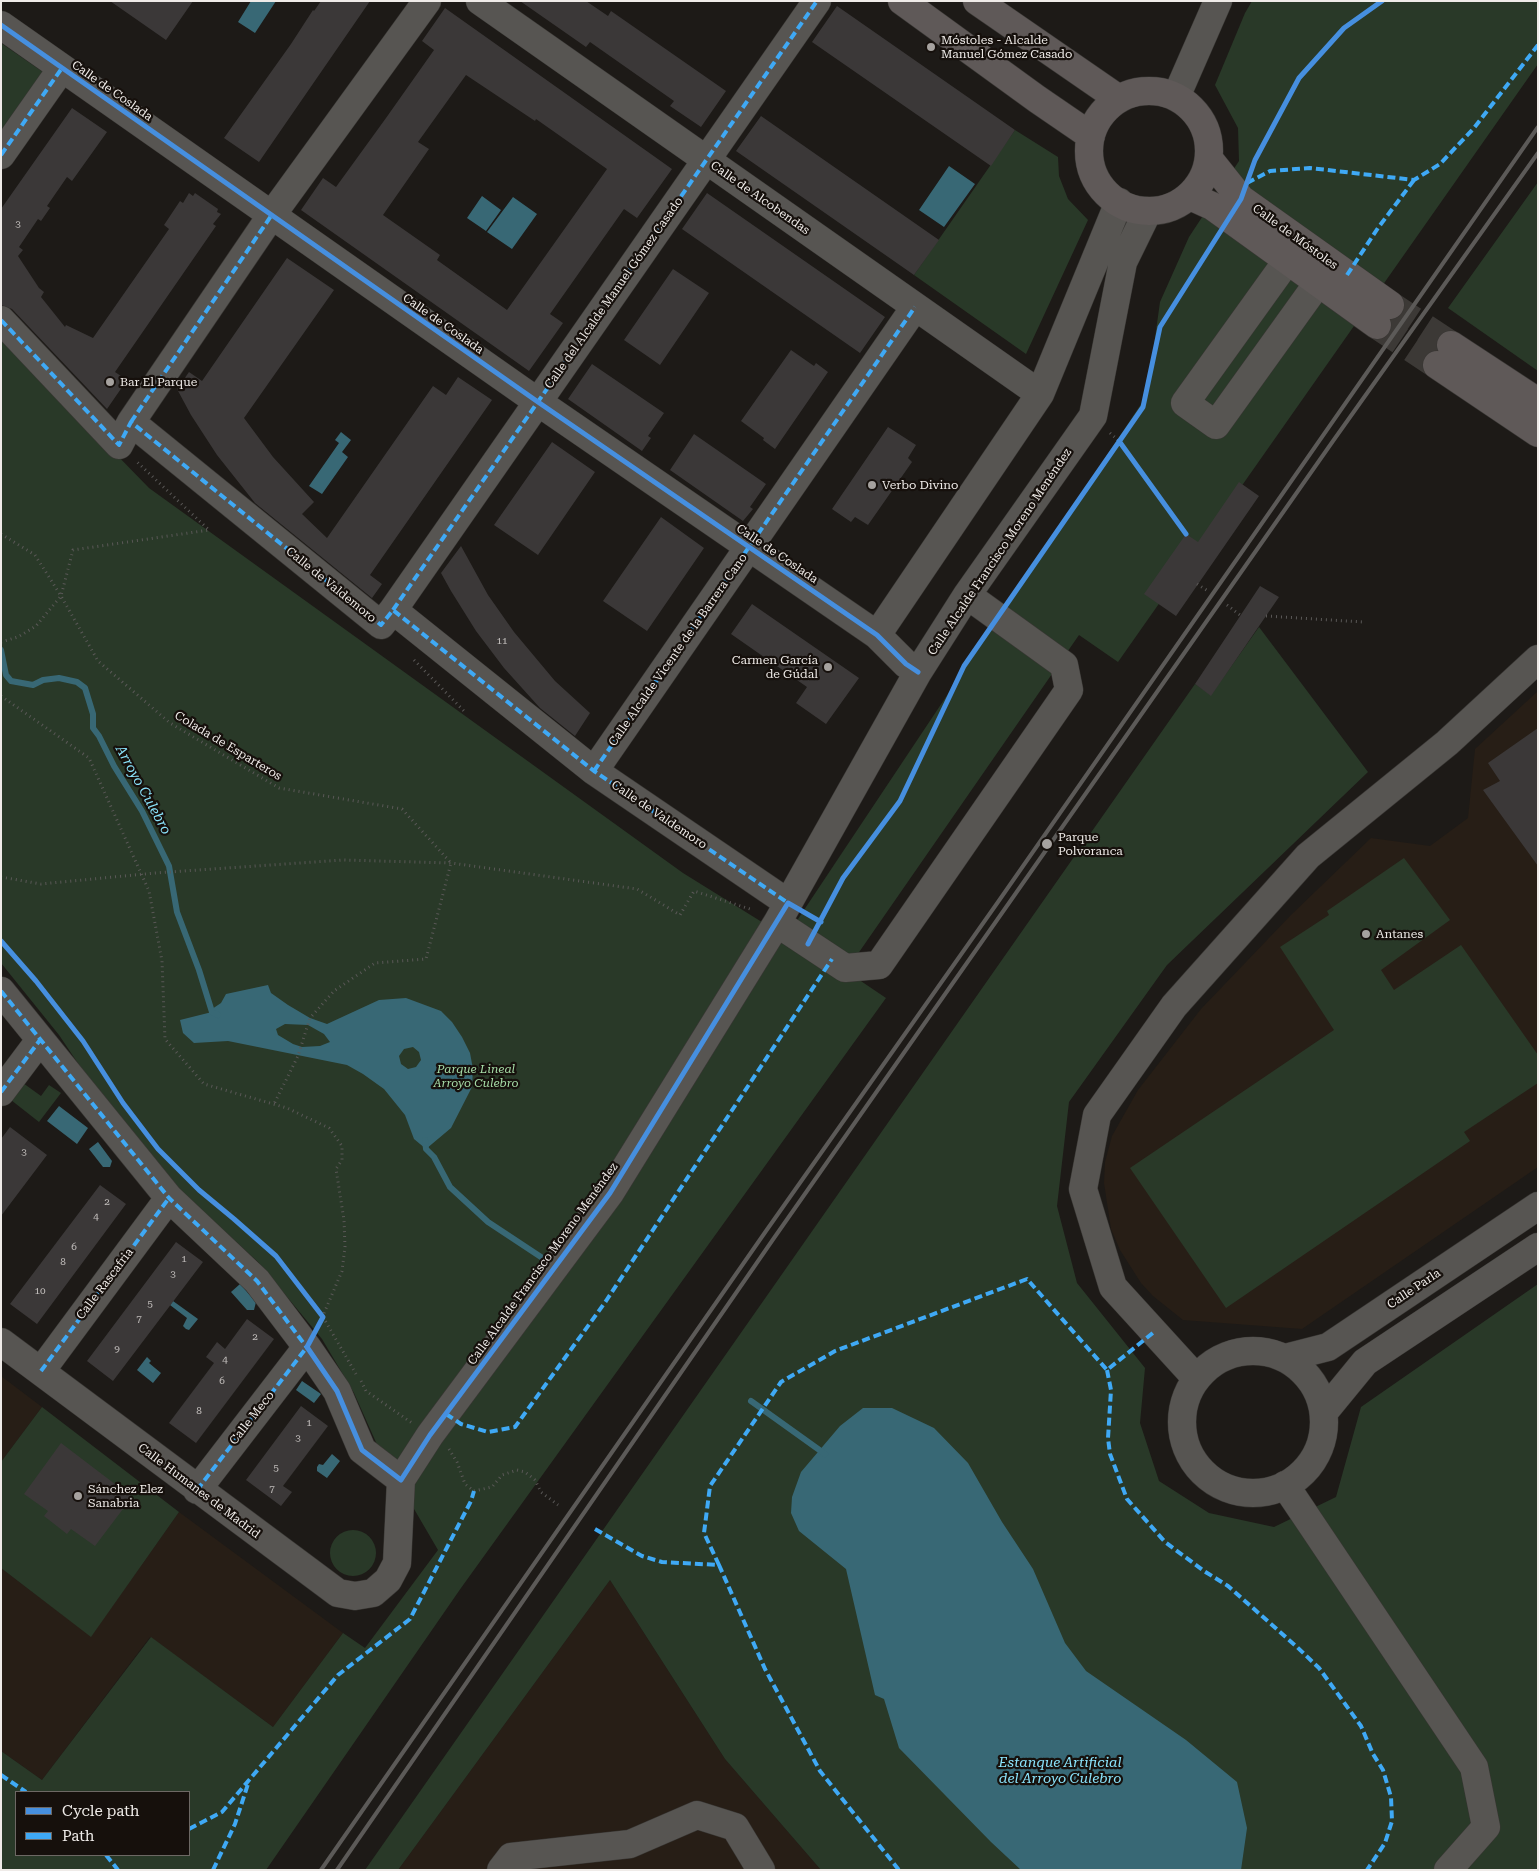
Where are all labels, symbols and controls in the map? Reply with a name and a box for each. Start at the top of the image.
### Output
place label: Móstoles - Alcalde Manuel Gómez Casado [941,33,1072,61]
marker: Móstoles - Alcalde Manuel Gómez Casado [925,41,937,53]
street label: Calle de Coslada [69,58,155,124]
street label: Calle de Alcobendas [708,158,812,238]
street label: Calle del Alcalde Manuel Gómez Casado [542,194,686,392]
street label: Calle de Móstoles [1250,201,1340,273]
house number: 3 [15,218,21,230]
street label: Calle de Coslada [400,291,486,357]
place label: Bar El Parque [120,375,197,389]
marker: Bar El Parque [104,376,116,388]
street label: Calle Alcalde Francisco Moreno Menéndez [925,446,1075,658]
place label: Verbo Divino [882,478,958,492]
marker: Verbo Divino [866,479,878,491]
street label: Calle de Coslada [733,521,821,587]
street label: Calle de Valdemoro [283,544,379,626]
street label: Calle Alcalde Vicente de la Barrera Cano [606,551,750,749]
house number: 11 [496,635,508,647]
place label: Carmen García de Gúdal [732,653,818,681]
marker: Carmen García de Gúdal [822,661,834,673]
street label: Colada de Esparteros [172,708,284,784]
water label: Arroyo Culebro [112,743,174,837]
street label: Calle de Valdemoro [609,778,709,852]
place label: Parque Polvoranca [1058,830,1123,858]
marker: Parque Polvoranca [1040,837,1054,851]
place label: Antanes [1376,927,1423,941]
marker: Antanes [1360,928,1372,940]
park label: Parque Lineal Arroyo Culebro [434,1062,518,1090]
house number: 3 [21,1146,27,1158]
street label: Calle Alcalde Francisco Moreno Menéndez [465,1160,621,1368]
house number: 2 [104,1196,110,1208]
house number: 4 [93,1211,99,1223]
house number: 6 [71,1241,77,1253]
street label: Calle Rascafria [73,1245,137,1323]
house number: 1 [181,1253,187,1265]
house number: 8 [60,1256,66,1268]
street label: Calle Parla [1385,1266,1443,1312]
house number: 3 [170,1268,176,1280]
house number: 10 [34,1285,46,1297]
house number: 5 [147,1298,153,1310]
house number: 7 [136,1313,142,1325]
house number: 2 [252,1331,258,1343]
house number: 9 [114,1343,120,1355]
house number: 4 [222,1354,228,1366]
house number: 6 [219,1375,225,1387]
street label: Calle Meco [227,1388,277,1448]
house number: 8 [196,1405,202,1417]
house number: 1 [306,1417,312,1429]
house number: 3 [295,1432,301,1444]
street label: Calle Humanes de Madrid [135,1440,263,1542]
house number: 5 [273,1462,279,1474]
place label: Sánchez Elez Sanabria [88,1482,163,1510]
house number: 7 [269,1483,275,1495]
marker: Sánchez Elez Sanabria [72,1490,84,1502]
water label: Estanque Artificial del Arroyo Culebro [998,1755,1122,1788]
legend [15,1791,190,1856]
text: Cycle path [62,1802,139,1820]
text: Path [62,1827,95,1845]

